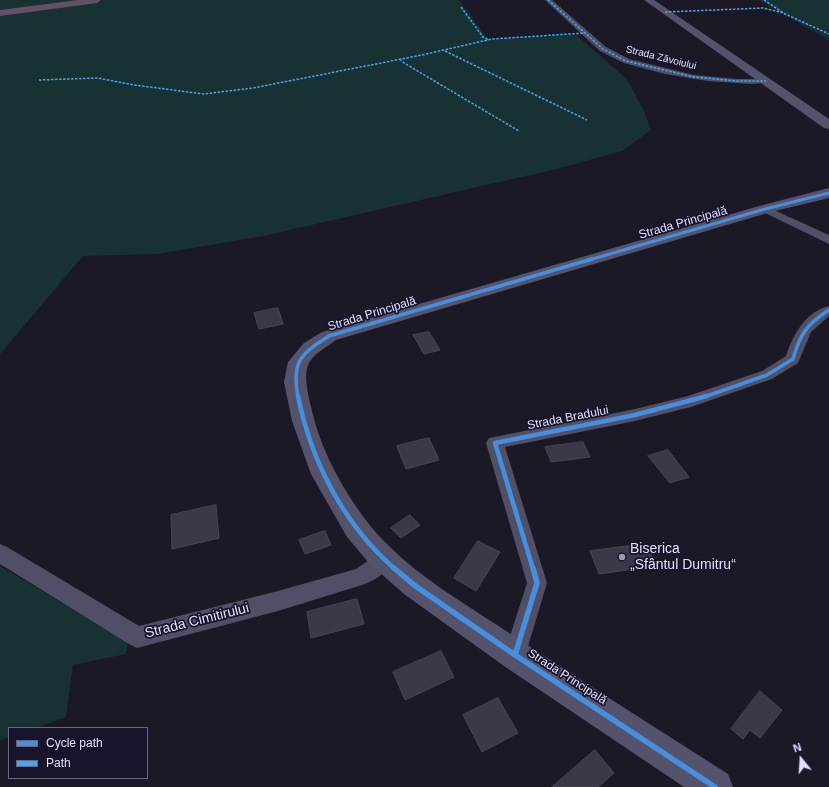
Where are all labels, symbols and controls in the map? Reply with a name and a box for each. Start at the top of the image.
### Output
street label: Strada Zăvoiului [624,43,698,73]
street label: Strada Principală [637,203,729,243]
street label: Strada Principală [326,294,418,334]
street label: Strada Bradului [526,403,610,433]
place label: Biserica „Sfântul Dumitru“ [630,541,736,574]
marker: Biserica „Sfântul Dumitru“ [617,552,627,562]
street label: Strada Cimitirului [143,600,251,642]
street label: Strada Principală [525,646,609,708]
legend [8,727,148,779]
text: Cycle path [46,736,103,750]
north arrow [781,739,821,779]
text: N [792,741,803,755]
text: Path [46,756,71,770]

